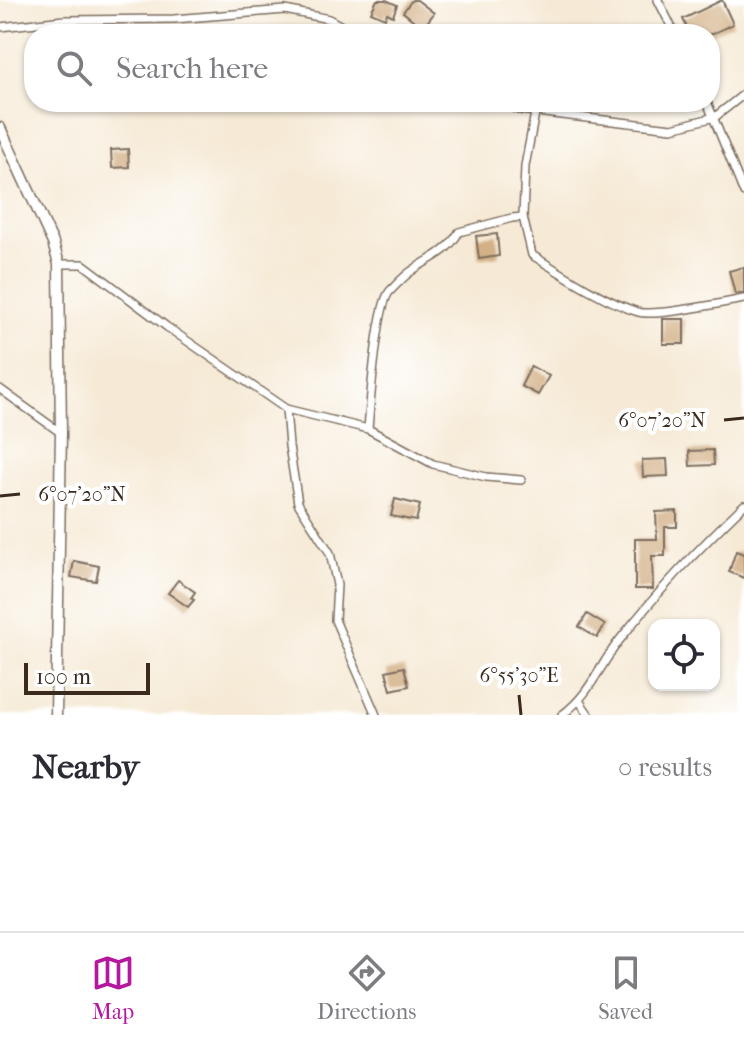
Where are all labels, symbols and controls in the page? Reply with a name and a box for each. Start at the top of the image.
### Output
search box [24,24,720,112]
icon: search [52,46,96,90]
text: Search here [116,51,268,86]
text: 6°07'20"N [618,409,706,432]
text: 6°07'20"N [38,483,126,506]
map controls [648,619,720,691]
button: locate [648,619,720,691]
scale bar [24,659,150,695]
text: 100 m [36,664,91,690]
text: 6°55'30"E [480,664,558,687]
text: Nearby [32,747,139,787]
text: 0 results [618,752,712,783]
tab: Map [91,951,135,1025]
tab: Directions [317,951,416,1025]
tab: Saved [598,951,653,1025]

